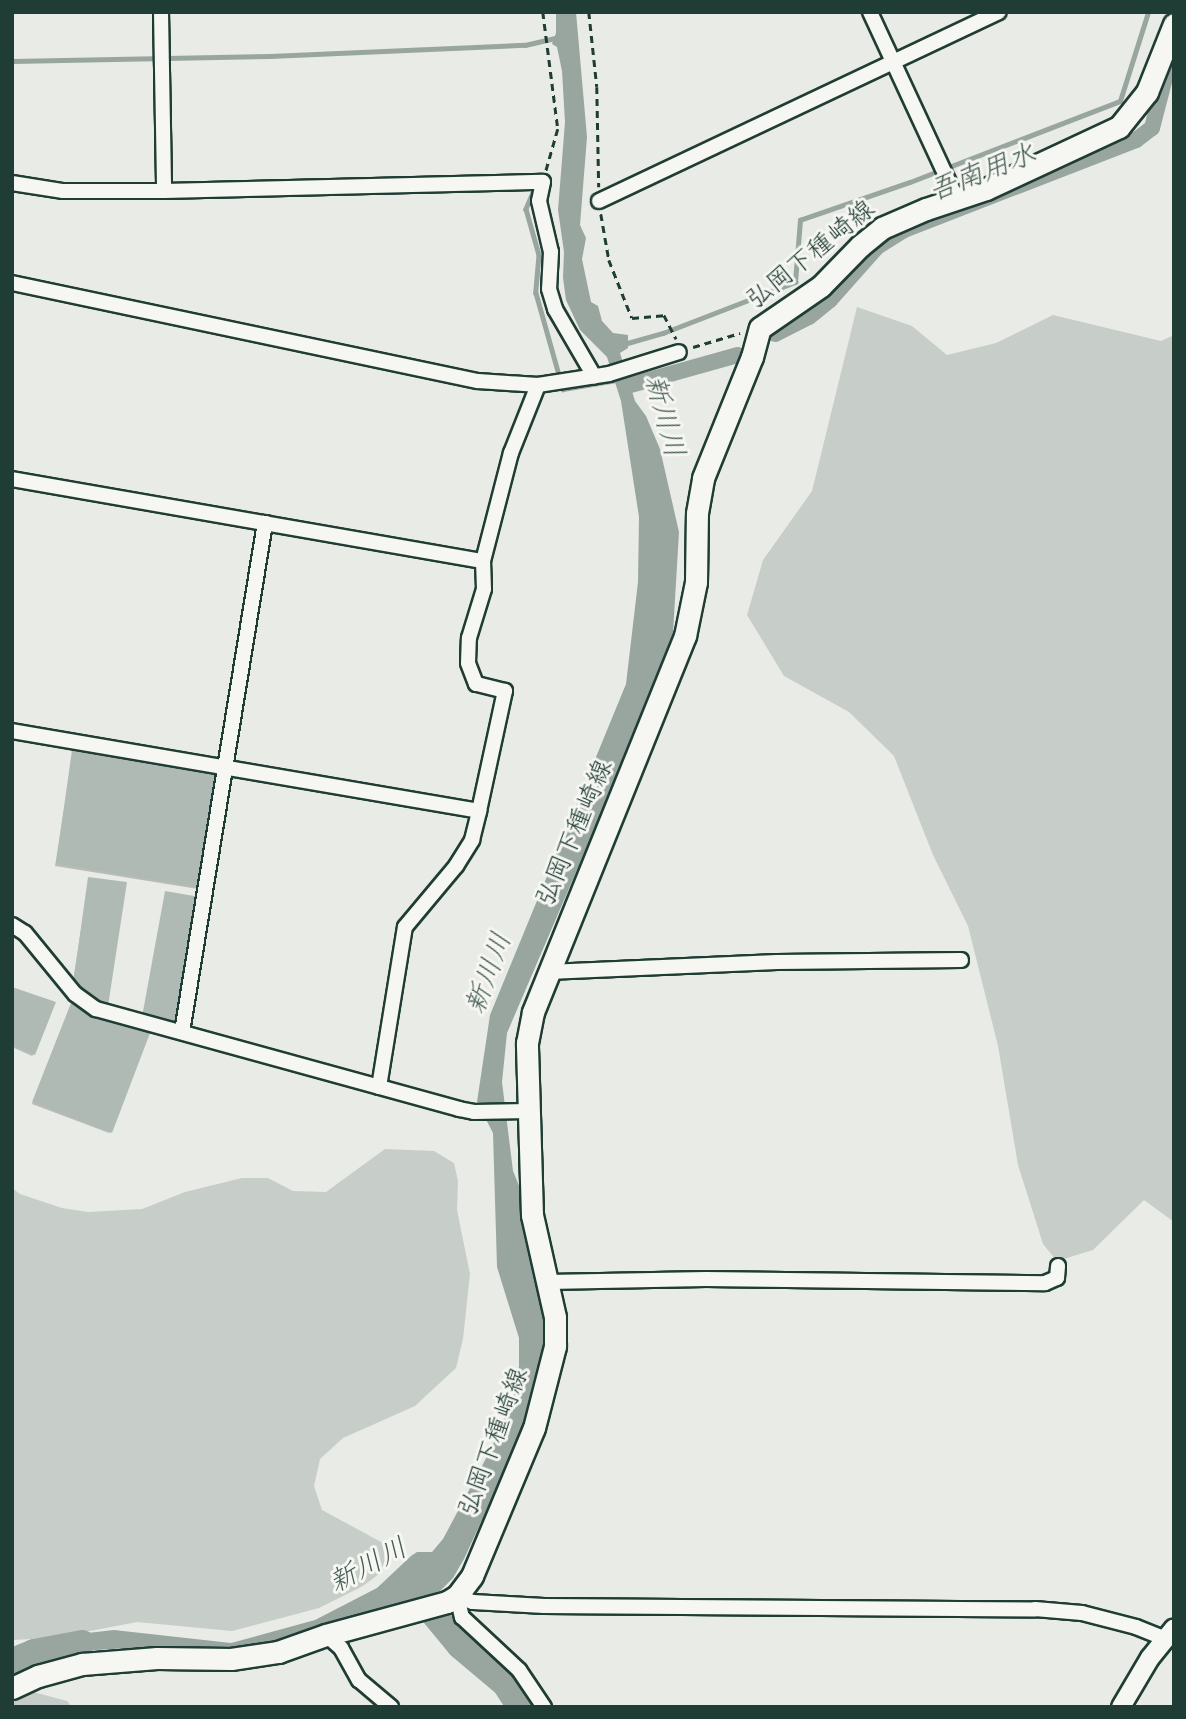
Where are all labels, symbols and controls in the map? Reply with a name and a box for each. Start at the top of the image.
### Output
water label: 吾南用水 [924,136,1040,208]
street label: 弘岡下種崎線 [741,194,881,316]
water label: 新川川 [638,371,692,461]
street label: 弘岡下種崎線 [530,755,620,911]
water label: 新川川 [458,928,518,1018]
street label: 弘岡下種崎線 [453,1363,535,1521]
water label: 新川川 [323,1530,413,1600]

